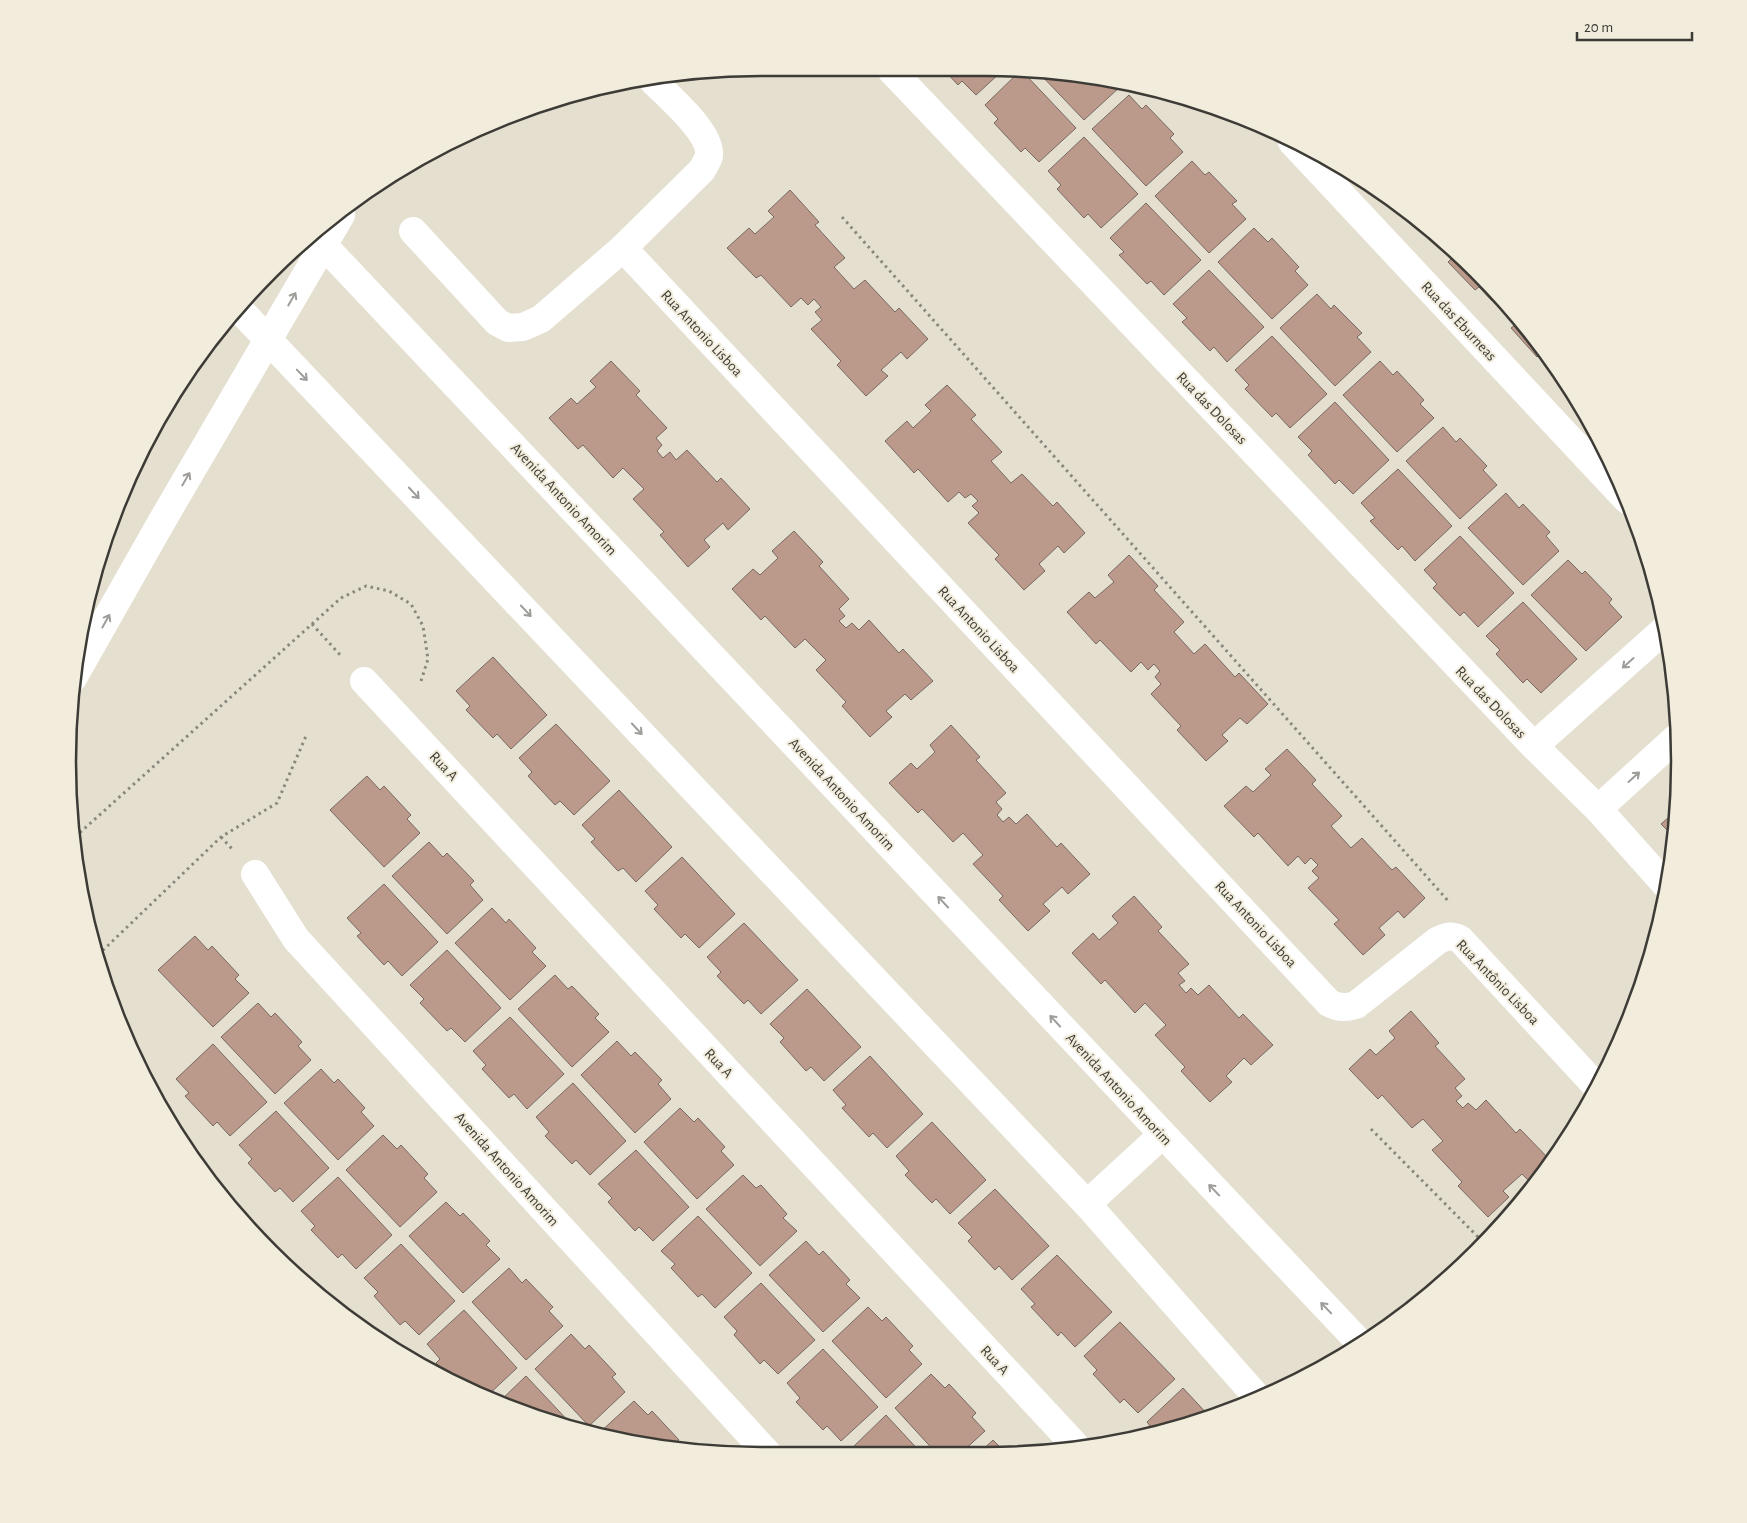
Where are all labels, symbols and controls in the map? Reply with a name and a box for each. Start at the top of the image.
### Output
scale bar [1577,10,1692,42]
text: 20 m [1584,20,1613,35]
street label: Rua das Eburneas [1418,279,1499,364]
street label: Rua Antonio Lisboa [658,287,745,379]
one-way arrow [288,292,298,306]
one-way arrow [296,369,308,382]
street label: Rua das Dolosas [1174,369,1250,447]
street label: Avenida Antonio Amorim [508,440,619,558]
one-way arrow [182,473,192,487]
one-way arrow [408,487,420,500]
street label: Rua Antonio Lisboa [935,583,1022,675]
one-way arrow [519,605,531,617]
one-way arrow [101,614,111,628]
one-way arrow [1621,657,1634,669]
street label: Rua das Dolosas [1453,663,1529,741]
one-way arrow [631,723,643,736]
street label: Avenida Antonio Amorim [786,735,897,853]
street label: Rua A [427,749,461,784]
one-way arrow [1627,771,1640,783]
street label: Rua Antonio Lisboa [1212,878,1299,970]
one-way arrow [937,896,949,909]
street label: Rua Antônio Lisboa [1453,937,1542,1028]
one-way arrow [1049,1014,1061,1027]
street label: Avenida Antonio Amorim [1063,1030,1174,1148]
street label: Rua A [702,1046,736,1081]
street label: Avenida Antonio Amorim [452,1110,562,1229]
one-way arrow [1208,1184,1220,1196]
one-way arrow [1320,1301,1332,1314]
street label: Rua A [978,1343,1012,1378]

